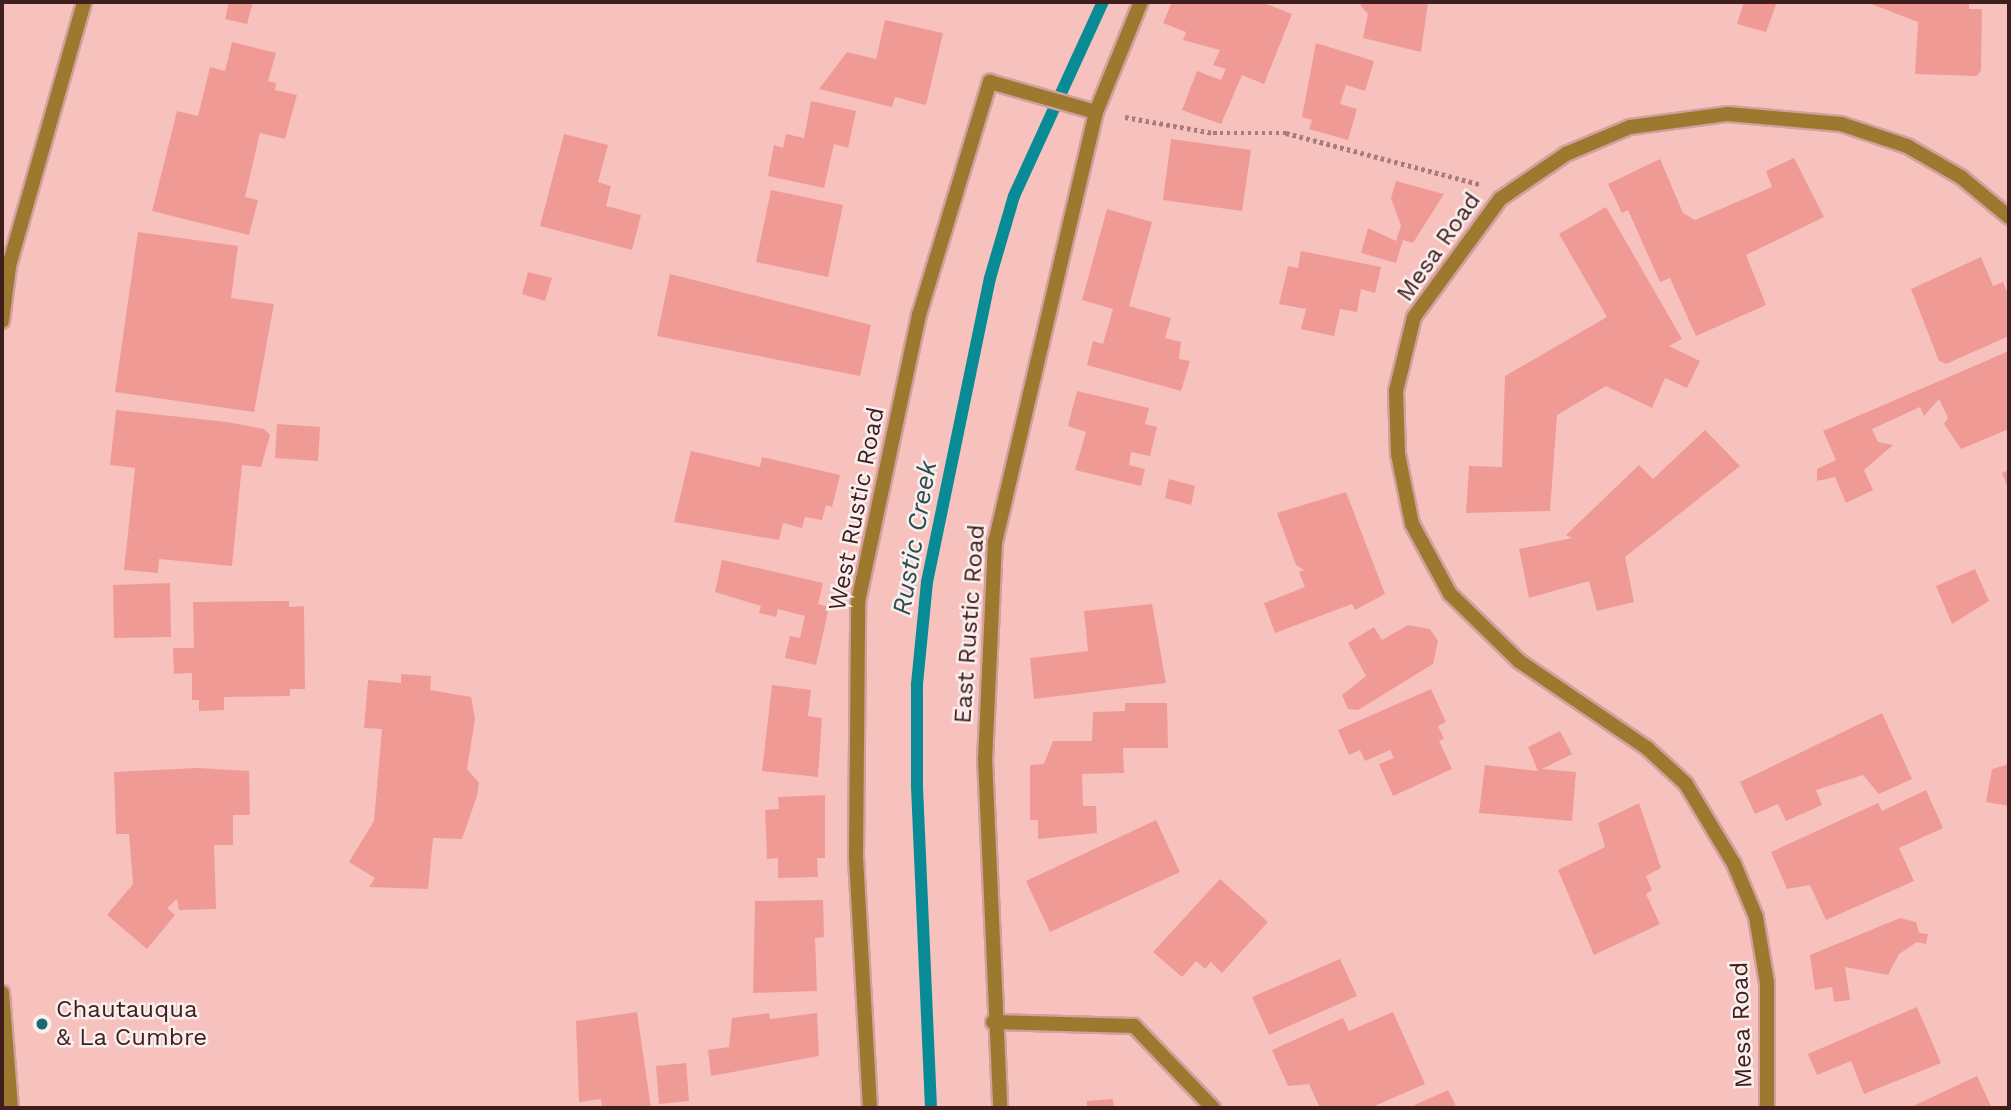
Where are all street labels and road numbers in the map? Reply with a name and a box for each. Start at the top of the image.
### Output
street label: Mesa Road [1391,187,1487,307]
street label: West Rustic Road [823,405,891,613]
street label: East Rustic Road [949,523,991,725]
street label: Mesa Road [1725,961,1759,1089]

